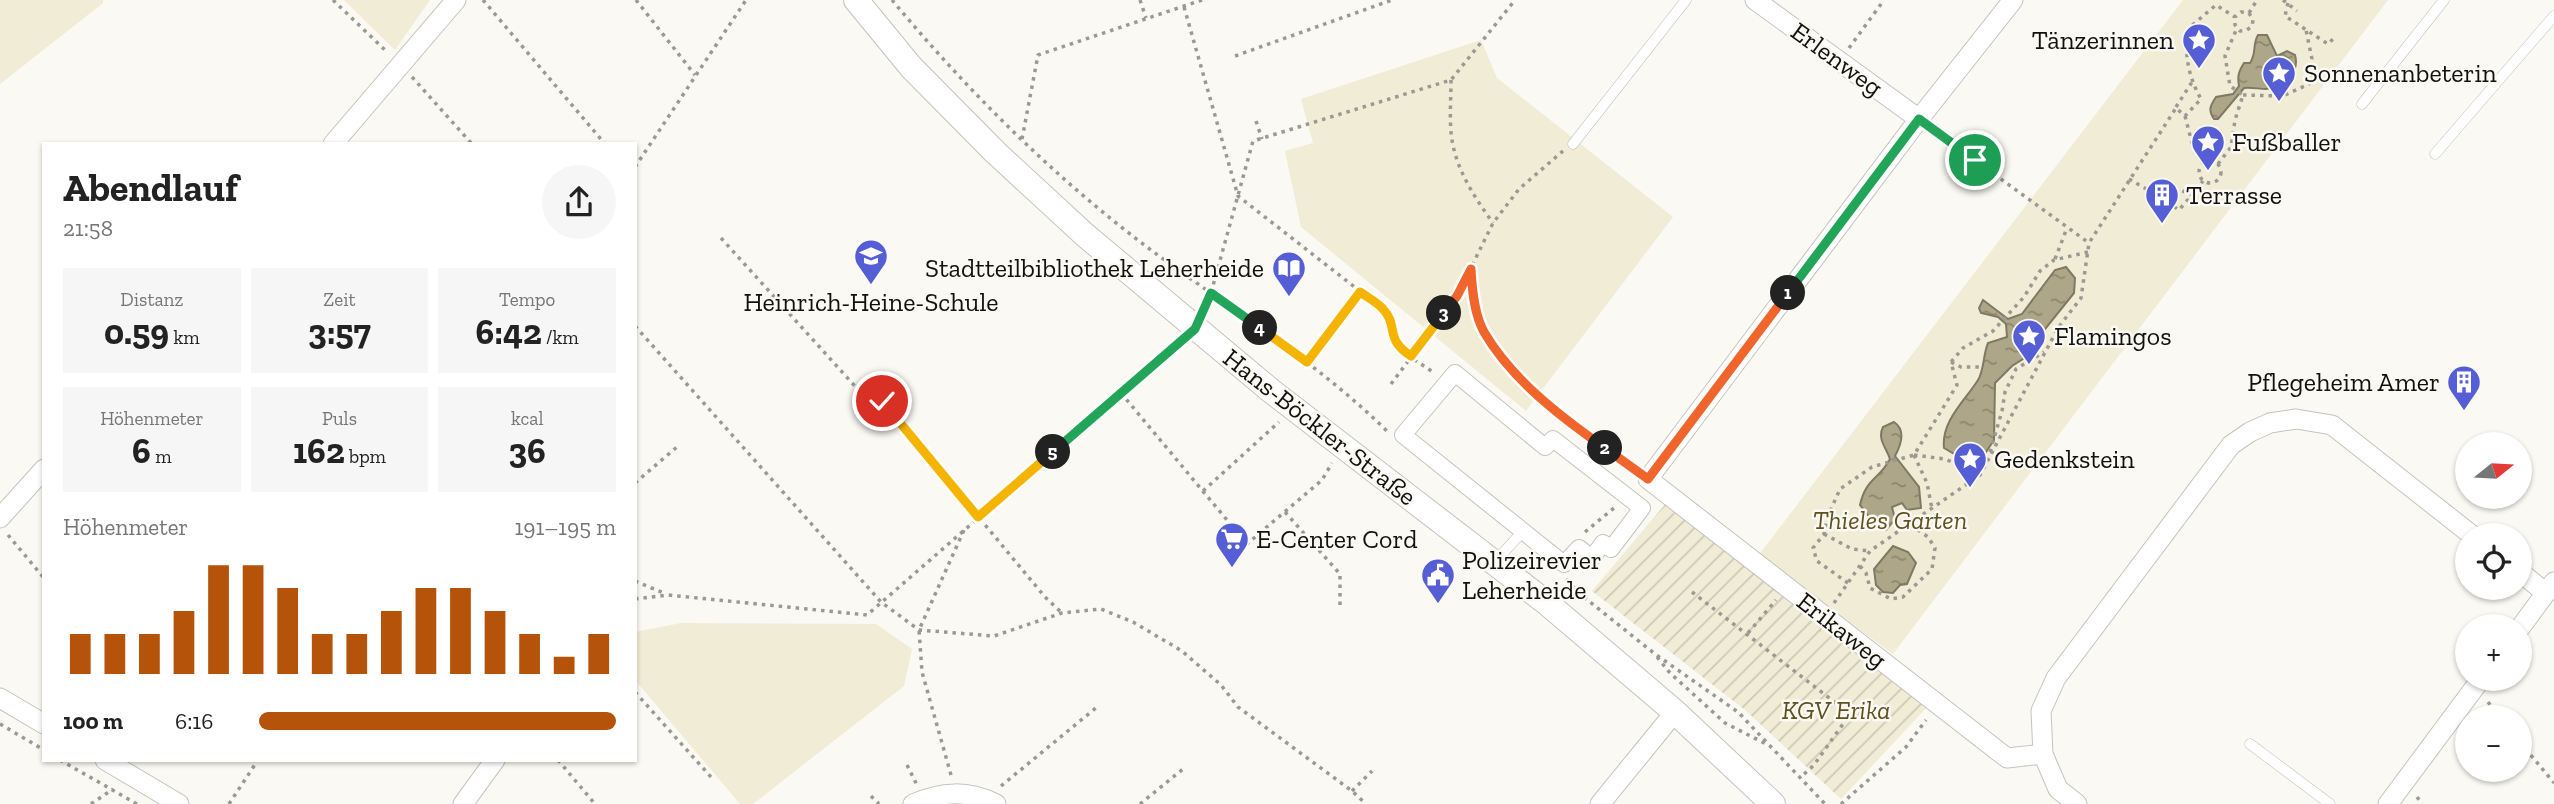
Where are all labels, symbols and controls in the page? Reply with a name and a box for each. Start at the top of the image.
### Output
street label: Erlenweg [1785,15,1889,103]
place icon: Tänzerinnen [2180,21,2218,70]
place label: Tänzerinnen [2032,24,2174,56]
place icon: Sonnenanbeterin [2260,54,2298,103]
place label: Sonnenanbeterin [2304,57,2497,89]
place icon: Fußballer [2189,123,2227,172]
place label: Fußballer [2232,126,2341,158]
pin [1945,130,2005,190]
icon: arrive [1956,141,1994,179]
text: Abendlauf [63,165,238,211]
button: share [542,165,616,239]
building icon: Terrasse [2143,176,2181,225]
place label: Terrasse [2186,179,2282,211]
text: 21:58 [63,214,113,242]
school or university icon: Heinrich-Heine-Schule [852,237,890,286]
library icon: Stadtteilbibliothek Leherheide [1270,249,1308,298]
place label: Stadtteilbibliothek Leherheide [925,252,1264,284]
pin: 1 [1770,276,1806,310]
text: 1 [1784,281,1791,304]
place label: Heinrich-Heine-Schule [743,286,999,318]
text: Distanz [120,288,183,311]
text: Zeit [323,288,356,311]
text: Tempo [499,288,555,311]
pin: 3 [1426,296,1462,330]
text: 3 [1438,301,1449,324]
pin: 4 [1242,310,1278,346]
text: 0.59 [104,311,169,353]
text: 3:57 [308,311,371,353]
text: 6:42 [476,311,542,353]
text: 4 [1254,316,1265,339]
place icon: Flamingos [2010,317,2048,366]
place label: Flamingos [2054,320,2172,352]
text: km [169,326,200,349]
text: /km [542,326,579,349]
street label: Hans-Böckler-Straße [1217,342,1423,512]
building icon: Pflegeheim Amer [2445,363,2483,412]
place label: Pflegeheim Amer [2247,366,2440,398]
pin [852,371,912,431]
icon: check [863,382,901,420]
text: Höhenmeter [100,407,204,430]
text: Puls [322,407,357,430]
text: kcal [511,407,543,430]
text: 6 [132,430,151,472]
text: 162 [293,430,345,472]
text: 36 [508,430,546,472]
pin: 2 [1588,430,1622,466]
north arrow [2455,432,2532,509]
map controls [2455,432,2532,782]
pin: 5 [1036,434,1070,470]
text: 2 [1599,436,1610,459]
text: 5 [1048,440,1057,463]
place icon: Gedenkstein [1951,440,1989,489]
place label: Gedenkstein [1994,443,2135,475]
text: m [151,445,172,468]
text: bpm [345,445,386,468]
park label: Thieles Garten [1813,504,1967,536]
text: Höhenmeter [63,513,188,541]
text: 191–195 m [515,513,616,541]
supermarket icon: E-Center Cord [1213,520,1251,569]
place label: E-Center Cord [1256,523,1418,555]
button: locate [2455,523,2532,600]
place label: Polizeirevier Leherheide [1462,544,1602,606]
public building icon: Polizeirevier Leherheide [1419,556,1457,605]
street label: Erikaweg [1791,585,1893,675]
button: + [2455,614,2532,691]
park label: KGV Erika [1782,694,1890,726]
button: − [2455,705,2532,782]
text: 100 m [63,707,123,735]
text: 6:16 [175,707,213,735]

